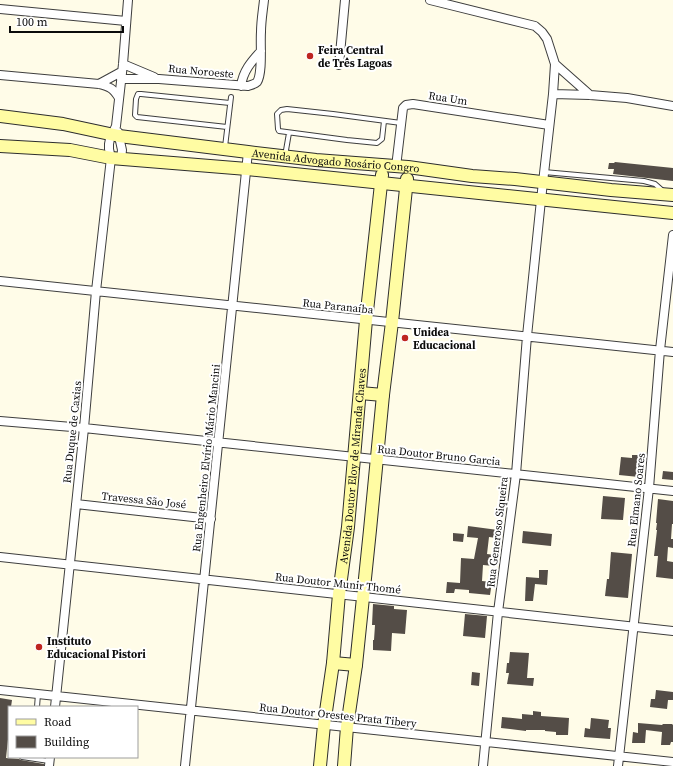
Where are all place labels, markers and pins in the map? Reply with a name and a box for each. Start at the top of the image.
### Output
place label: Feira Central de Três Lagoas [318,43,392,71]
marker: Feira Central de Três Lagoas [305,51,315,61]
place label: Unidea Educacional [413,325,476,353]
marker: Unidea Educacional [400,333,410,343]
place label: Instituto Educacional Pistori [47,634,146,662]
marker: Instituto Educacional Pistori [34,642,44,652]

